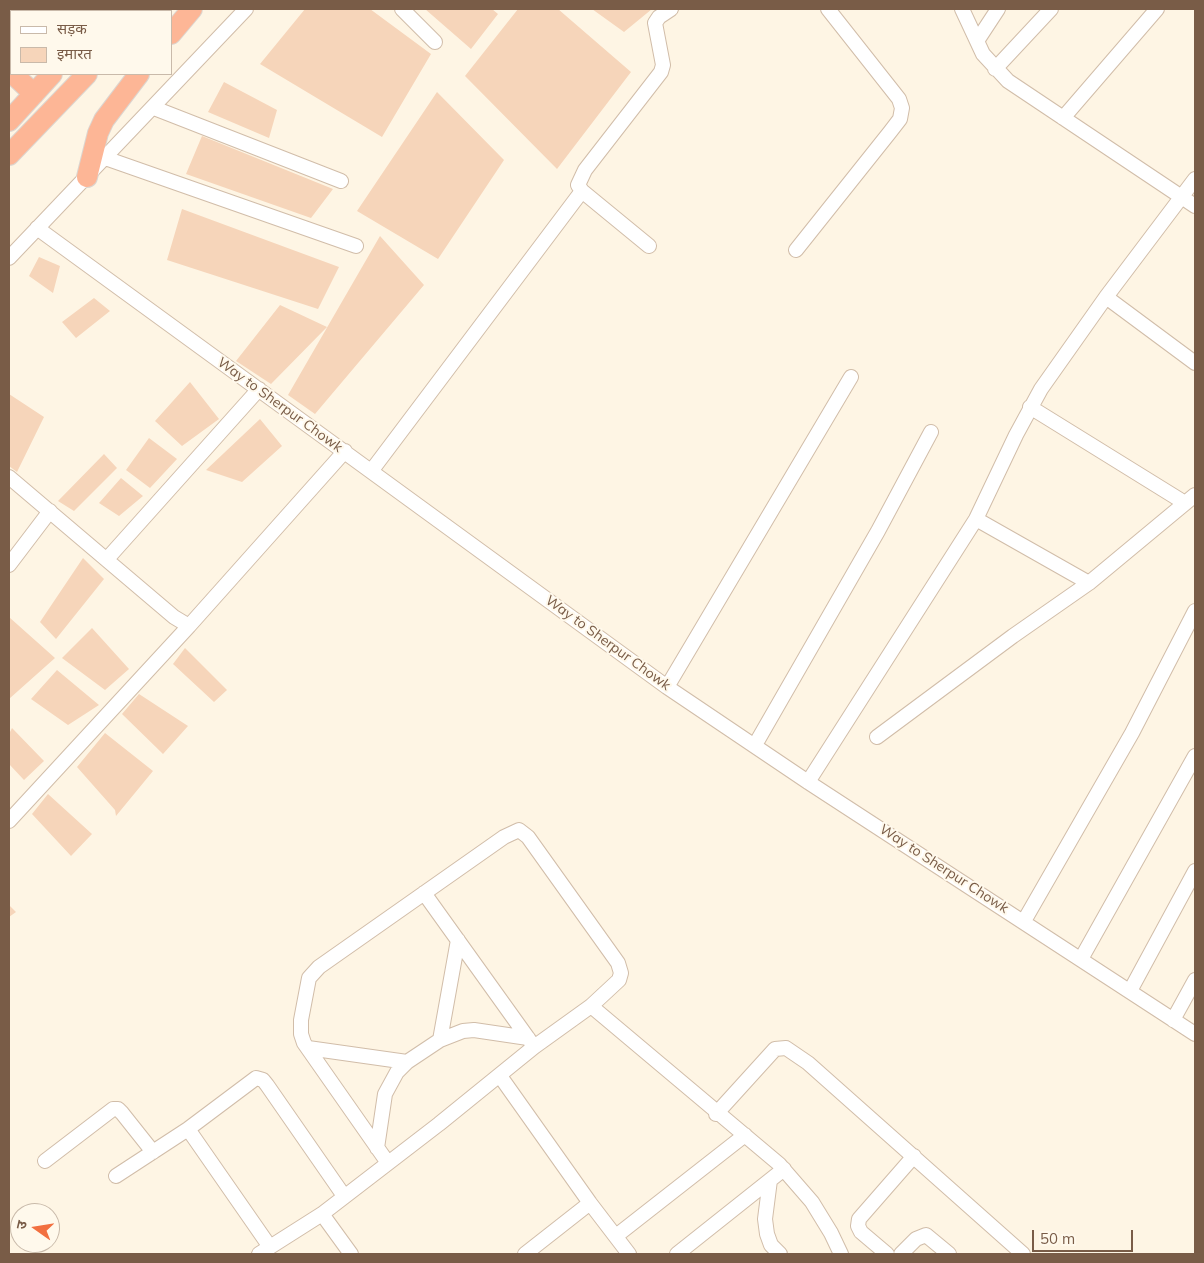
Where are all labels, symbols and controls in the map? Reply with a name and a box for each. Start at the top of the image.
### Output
legend [10,10,172,75]
text: सड़क [57,19,87,38]
text: इमारत [57,44,92,63]
street label: Way to Sherpur Chowk [214,354,346,456]
street label: Way to Sherpur Chowk [542,592,674,694]
street label: Way to Sherpur Chowk [876,821,1012,917]
north arrow [10,1203,60,1253]
text: उ [12,1219,31,1231]
scale bar [1034,1220,1135,1252]
text: 50 m [1040,1229,1075,1248]

